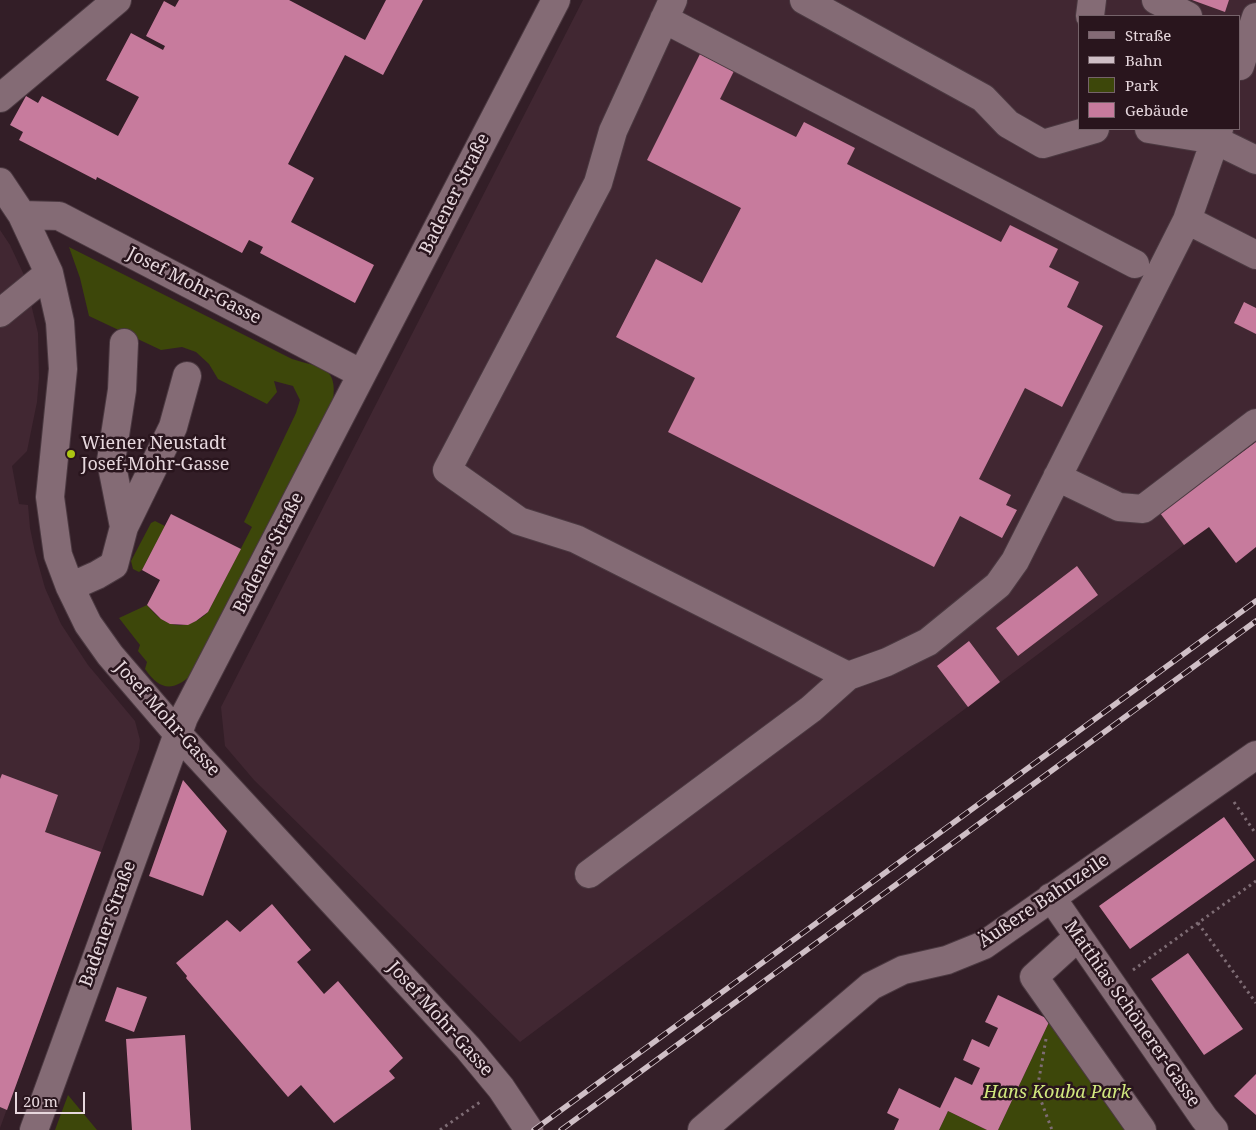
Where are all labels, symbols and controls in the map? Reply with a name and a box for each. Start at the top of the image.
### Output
legend [1078,15,1241,130]
text: Straße [1125,25,1171,45]
text: Bahn [1125,50,1162,70]
text: Park [1125,75,1158,95]
text: Gebäude [1125,100,1188,120]
street label: Badener Straße [415,130,495,258]
street label: Josef Mohr-Gasse [123,243,265,329]
place label: Wiener Neustadt Josef-Mohr-Gasse [81,433,229,476]
marker: Wiener Neustadt Josef-Mohr-Gasse [65,448,77,460]
street label: Badener Straße [229,489,309,617]
street label: Josef Mohr-Gasse [110,657,224,781]
street label: Äußere Bahnzeile [975,849,1113,953]
street label: Badener Straße [75,858,141,990]
street label: Matthias Schönerer-Gasse [1059,917,1205,1111]
street label: Josef Mohr-Gasse [383,957,497,1081]
scale bar [18,1082,88,1114]
park label: Hans Kouba Park [983,1082,1131,1104]
text: 20 m [23,1091,58,1111]

